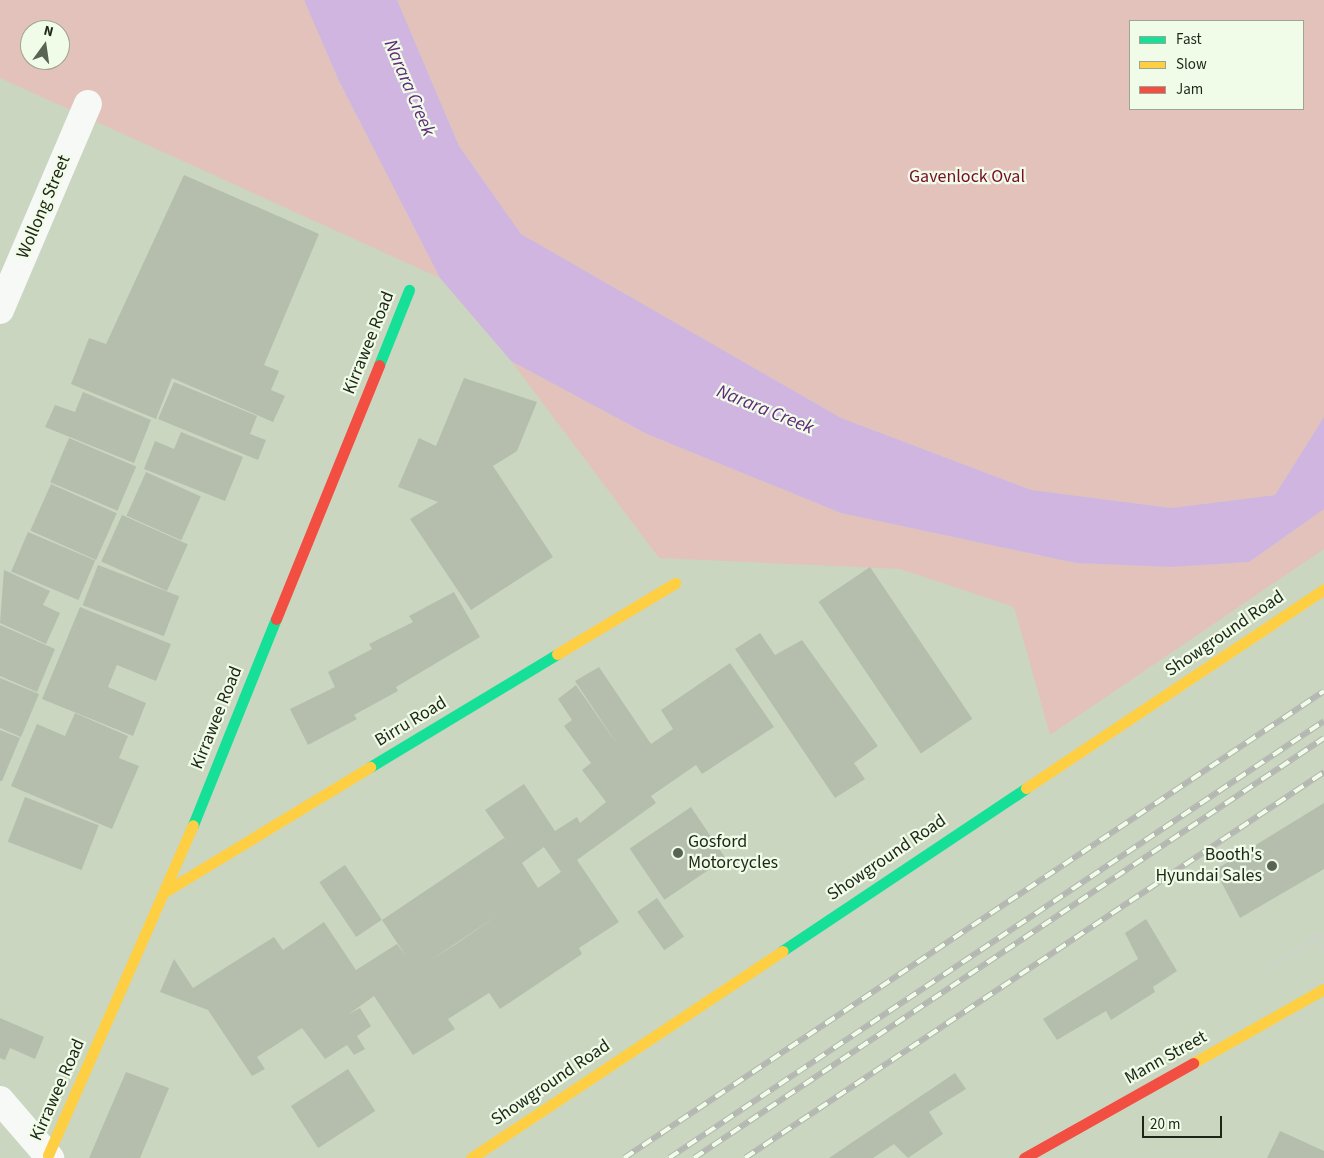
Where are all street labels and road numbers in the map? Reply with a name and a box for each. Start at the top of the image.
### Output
street label: Wollong Street [12,152,76,262]
street label: Kirrawee Road [339,288,399,398]
street label: Showground Road [1161,586,1289,682]
street label: Kirrawee Road [187,663,247,773]
street label: Birru Road [371,692,451,752]
street label: Showground Road [823,810,951,906]
street label: Mann Street [1121,1027,1211,1089]
street label: Showground Road [487,1035,615,1131]
street label: Kirrawee Road [26,1036,90,1144]

